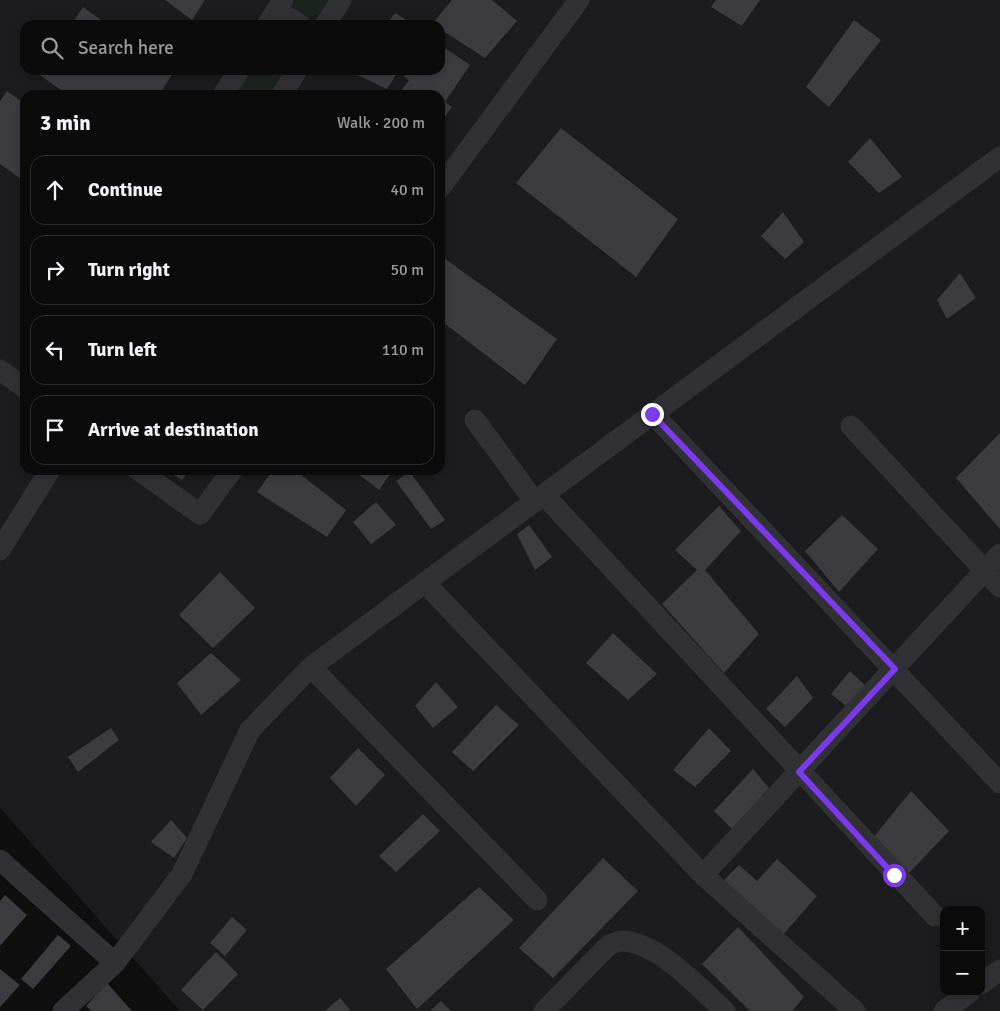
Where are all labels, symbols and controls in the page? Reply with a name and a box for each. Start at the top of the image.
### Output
search box [20,20,445,75]
icon: search [38,34,66,62]
text: Search here [78,36,174,60]
text: 3 min [40,110,91,136]
text: Walk · 200 m [337,113,425,133]
icon: ahead [41,176,69,204]
text: Continue [88,178,163,202]
text: 40 m [390,180,424,200]
icon: right [41,256,69,284]
text: Turn right [88,258,170,282]
text: 50 m [390,260,424,280]
icon: left [41,336,69,364]
text: Turn left [88,338,157,362]
text: 110 m [382,340,424,360]
route end [641,403,664,426]
icon: arrive [41,416,69,444]
text: Arrive at destination [88,418,259,442]
route start [883,864,906,887]
map controls [940,906,985,996]
button: + [940,906,985,951]
button: − [940,951,985,996]

